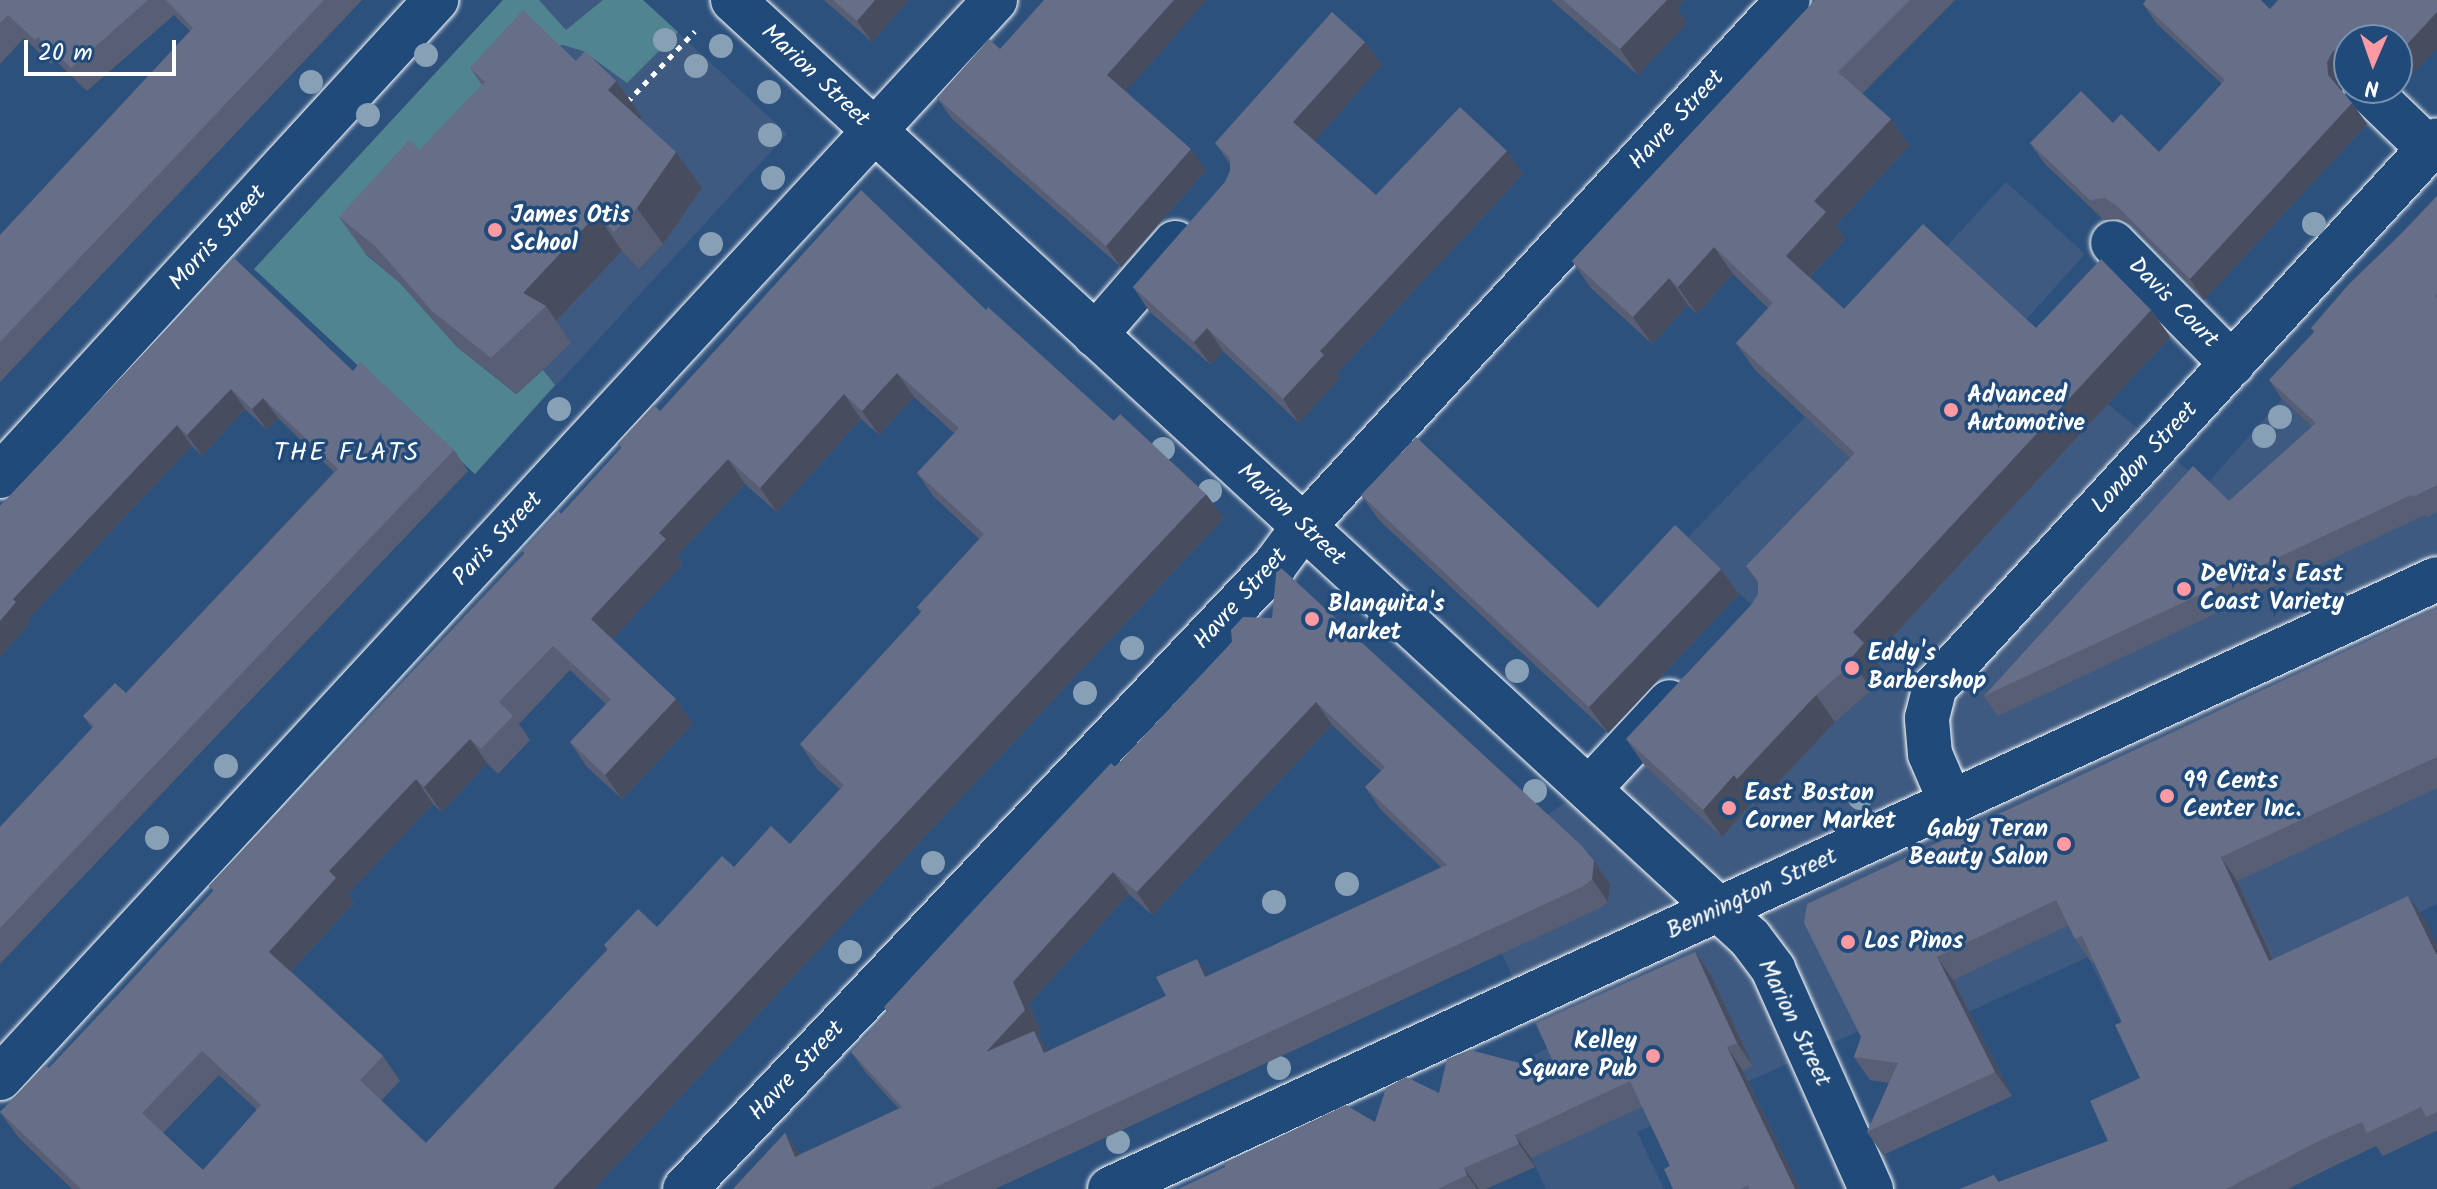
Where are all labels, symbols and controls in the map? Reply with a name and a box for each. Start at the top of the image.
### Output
street label: Marion Street [755,18,875,134]
scale bar [28,24,180,74]
north arrow [2333,24,2413,104]
text: 20 m [38,34,93,73]
street label: Havre Street [1623,64,1731,176]
text: N [2365,69,2380,104]
street label: Morris Street [163,179,273,297]
place label: James Otis School [511,202,630,258]
marker: James Otis School [486,221,504,239]
street label: Davis Court [2122,252,2224,354]
place label: Advanced Automotive [1967,382,2085,438]
street label: London Street [2086,396,2204,520]
marker: Advanced Automotive [1942,401,1960,419]
district label: THE FLATS [274,438,420,470]
street label: Marion Street [1231,457,1351,573]
street label: Paris Street [447,486,549,592]
street label: Havre Street [1188,542,1294,656]
place label: DeVita's East Coast Variety [2200,561,2344,617]
marker: DeVita's East Coast Variety [2175,580,2193,598]
place label: Blanquita's Market [1328,591,1445,647]
marker: Blanquita's Market [1303,610,1321,628]
place label: Eddy's Barbershop [1868,640,1986,696]
marker: Eddy's Barbershop [1843,659,1861,677]
place label: 99 Cents Center Inc. [2183,768,2301,824]
place label: East Boston Corner Market [1745,780,1896,836]
marker: 99 Cents Center Inc. [2158,787,2176,805]
marker: East Boston Corner Market [1720,799,1738,817]
place label: Gaby Teran Beauty Salon [1909,816,2048,872]
marker: Gaby Teran Beauty Salon [2055,835,2073,853]
street label: Bennington Street [1662,842,1842,946]
place label: Los Pinos [1864,928,1963,956]
marker: Los Pinos [1839,933,1857,951]
street label: Marion Street [1751,955,1837,1091]
street label: Havre Street [743,1015,851,1127]
place label: Kelley Square Pub [1519,1028,1637,1084]
marker: Kelley Square Pub [1644,1047,1662,1065]

